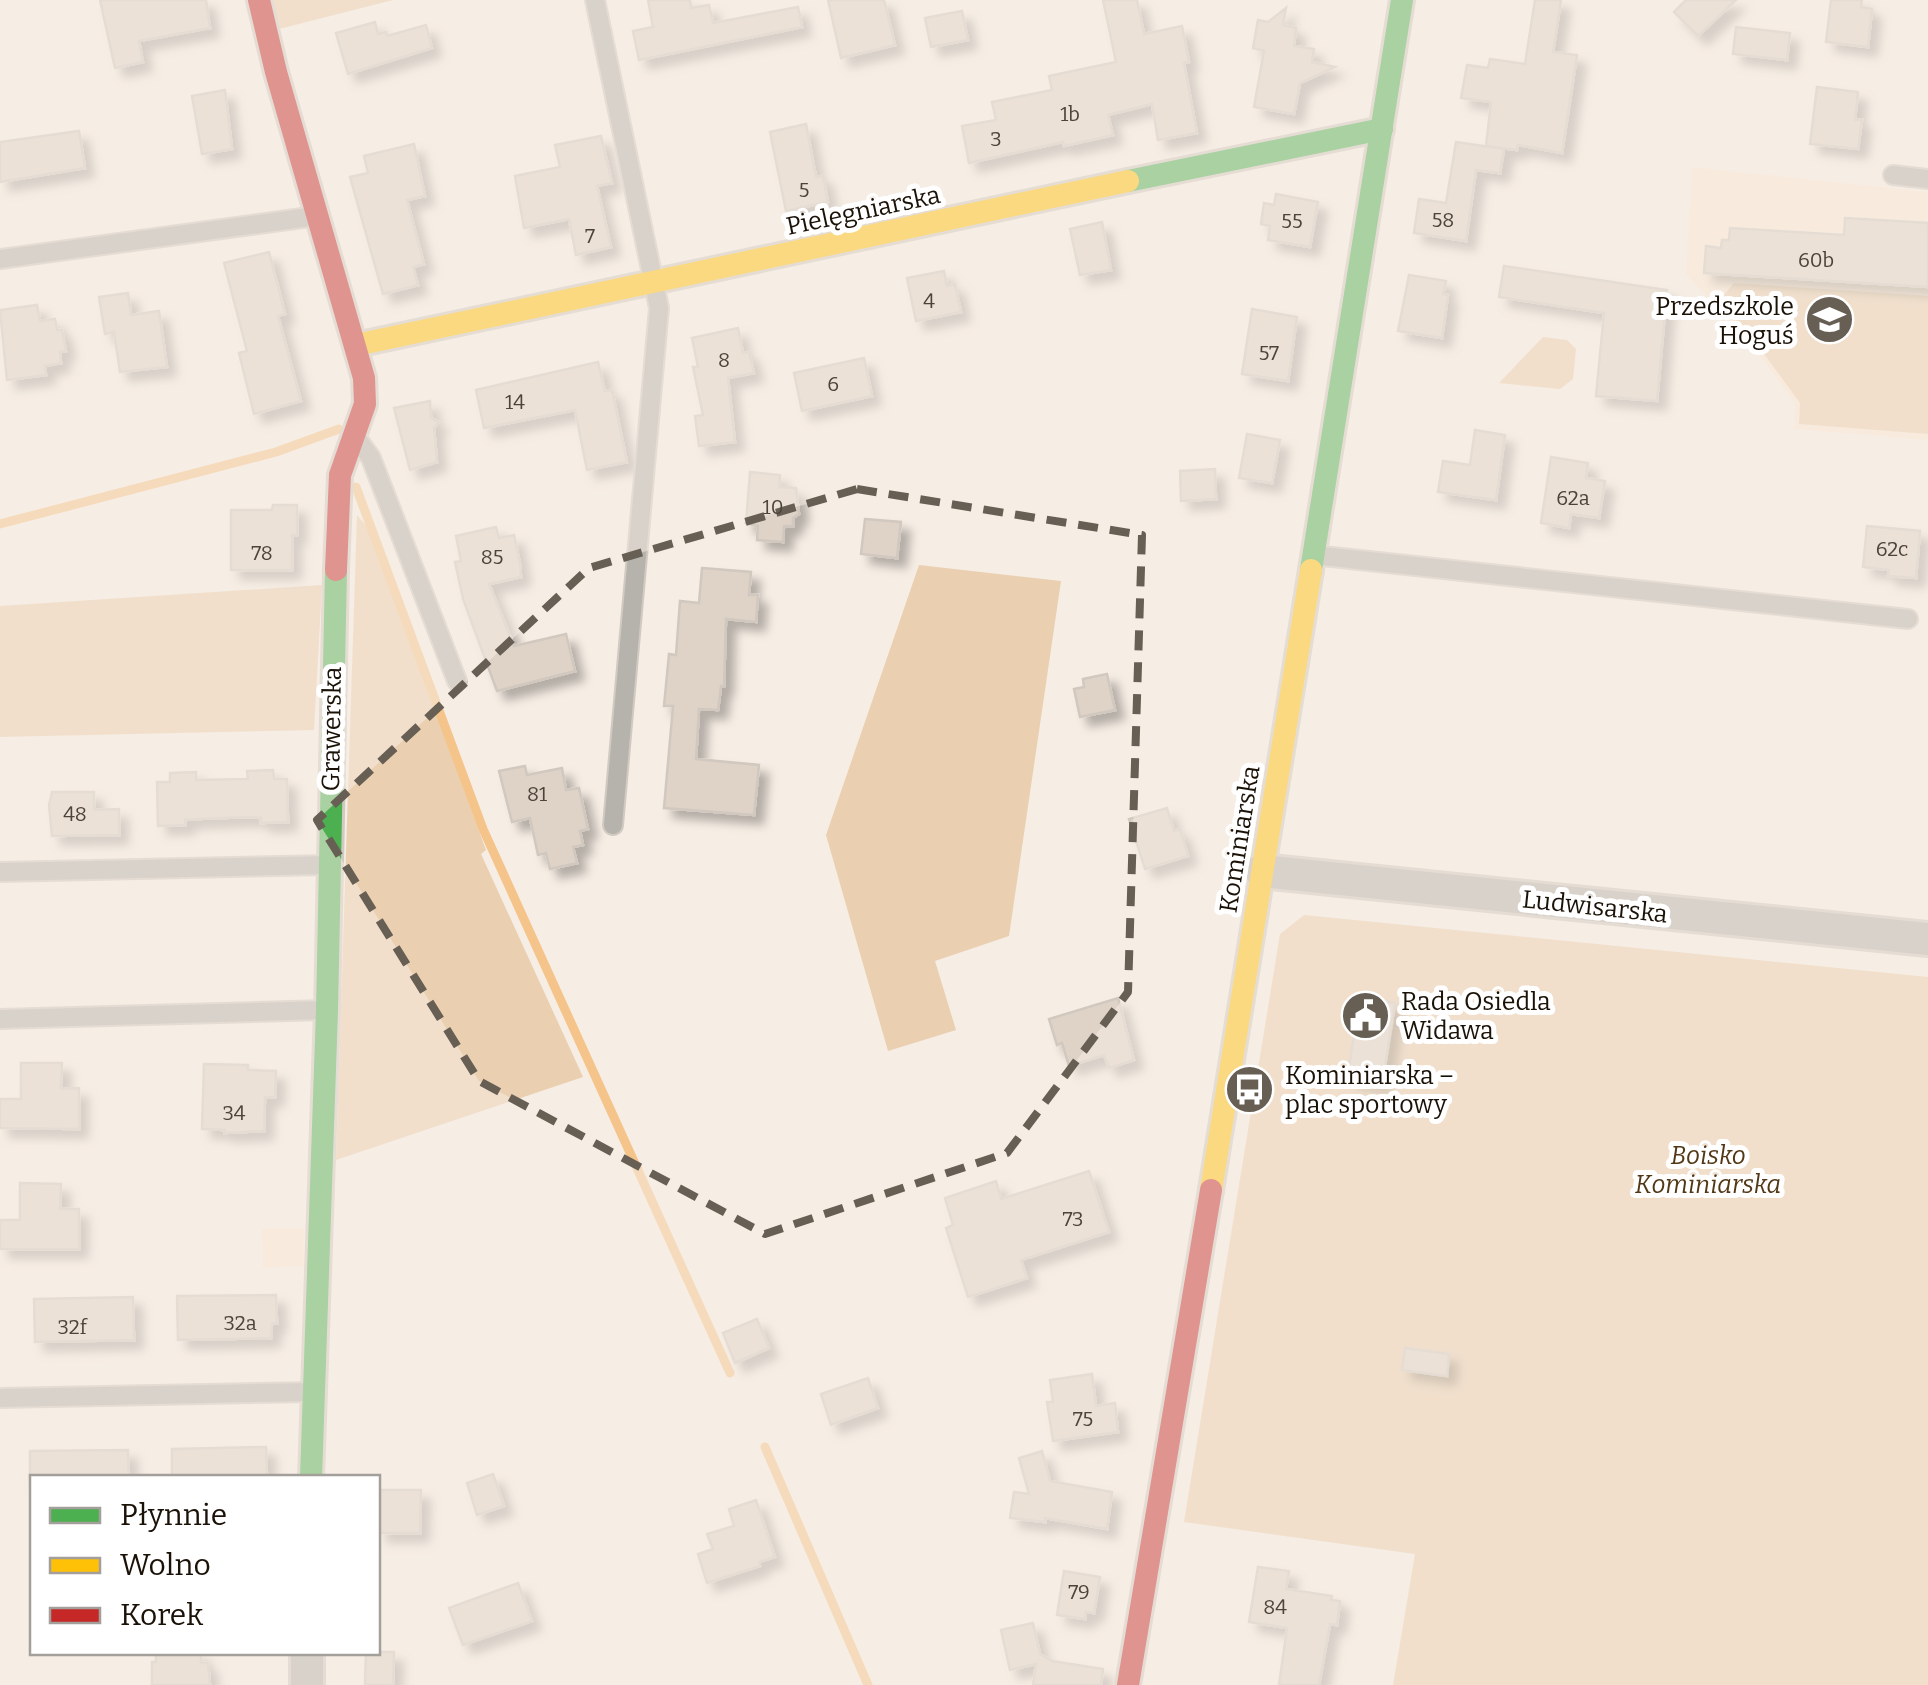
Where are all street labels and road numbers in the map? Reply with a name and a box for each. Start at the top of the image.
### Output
street label: Pielęgniarska [783,180,943,242]
street label: Grawerska [316,666,348,792]
street label: Kominiarska [1214,763,1266,915]
street label: Ludwisarska [1521,884,1669,930]

